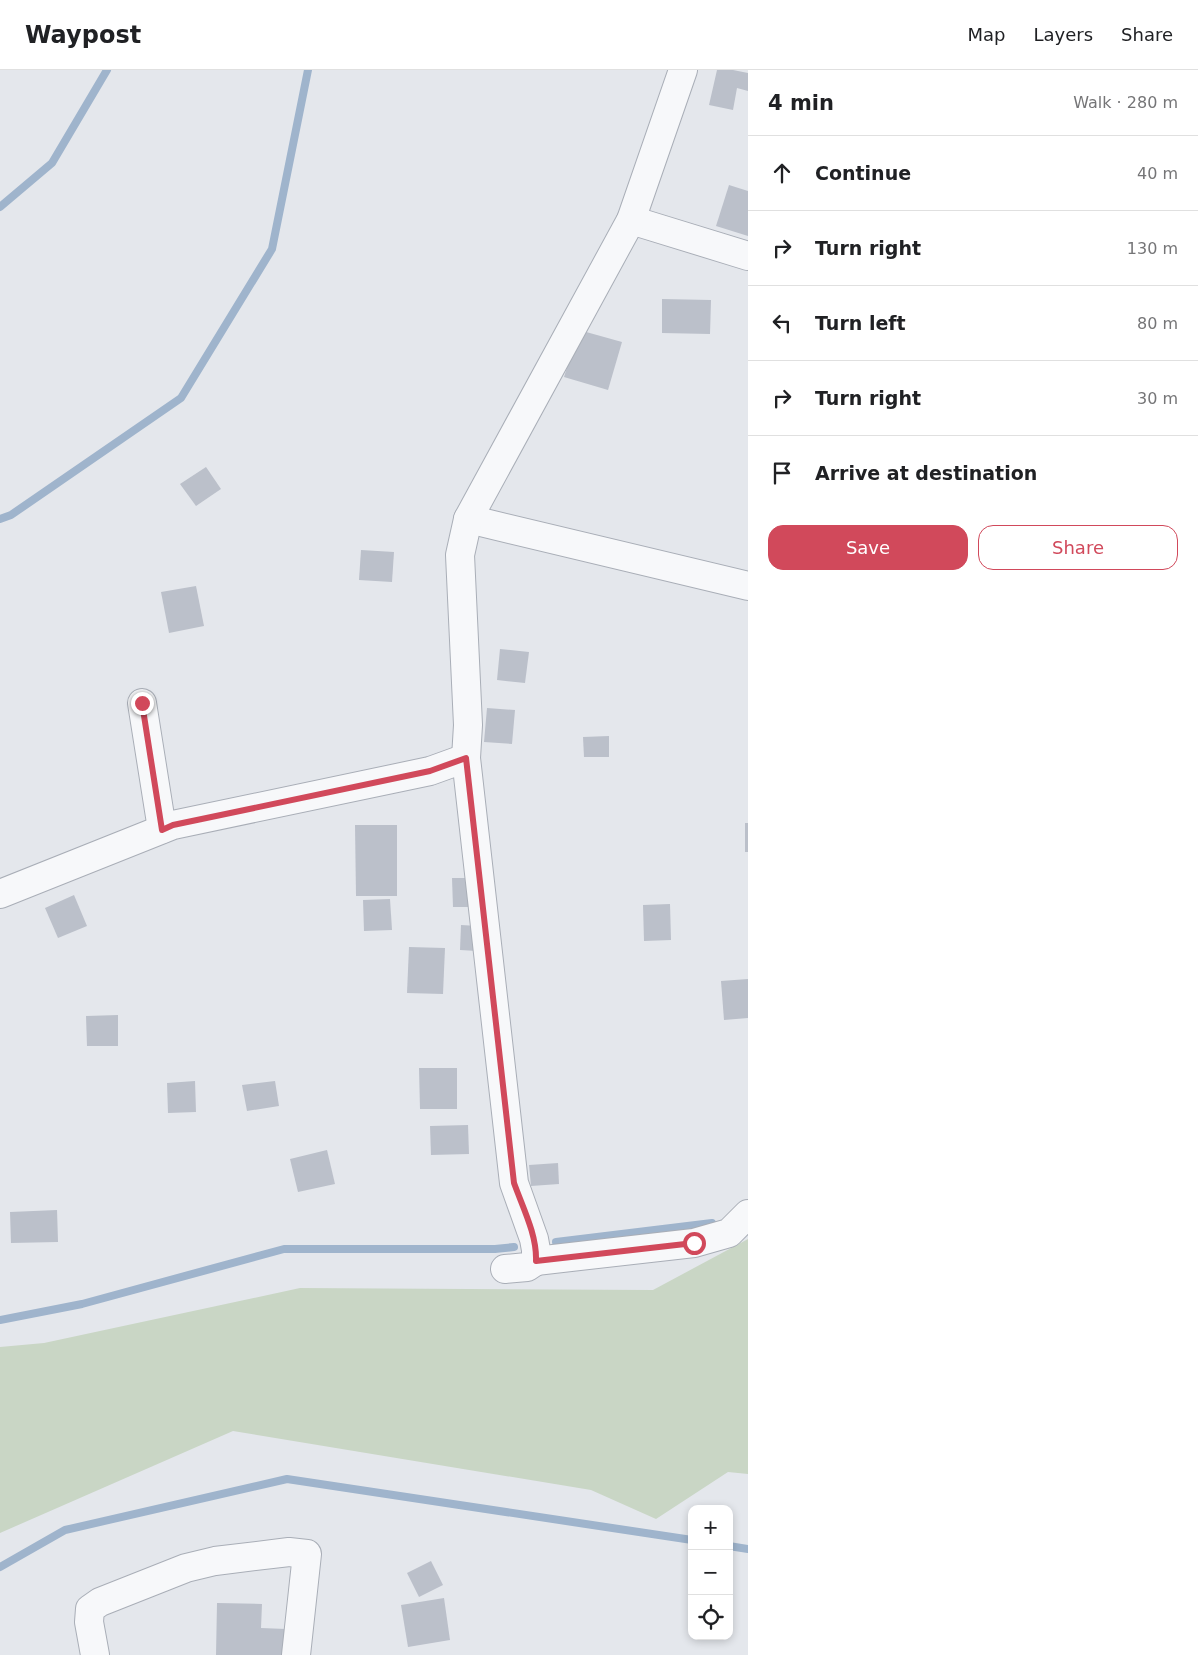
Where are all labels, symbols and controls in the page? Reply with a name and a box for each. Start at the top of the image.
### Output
text: Waypost [25,21,141,49]
text: Map [967,24,1005,45]
text: Layers [1033,24,1093,45]
text: Share [1121,24,1173,45]
text: 4 min [768,91,834,115]
text: Walk · 280 m [1073,93,1178,112]
icon: ahead [768,159,796,187]
text: Continue [815,162,911,184]
text: 40 m [1137,164,1178,183]
icon: right [768,234,796,262]
text: Turn right [815,237,921,259]
text: 130 m [1127,239,1178,258]
icon: left [768,309,796,337]
text: Turn left [815,312,906,334]
text: 80 m [1137,314,1178,333]
icon: right [768,384,796,412]
text: Turn right [815,387,921,409]
text: 30 m [1137,389,1178,408]
icon: arrive [768,459,796,487]
text: Arrive at destination [815,462,1037,484]
button: Save [768,525,968,570]
button: Share [978,525,1178,570]
route end [131,692,154,715]
route start [683,1232,706,1255]
map controls [688,1505,733,1640]
button: + [688,1505,733,1550]
button: − [688,1550,733,1595]
button: locate [688,1595,733,1640]

